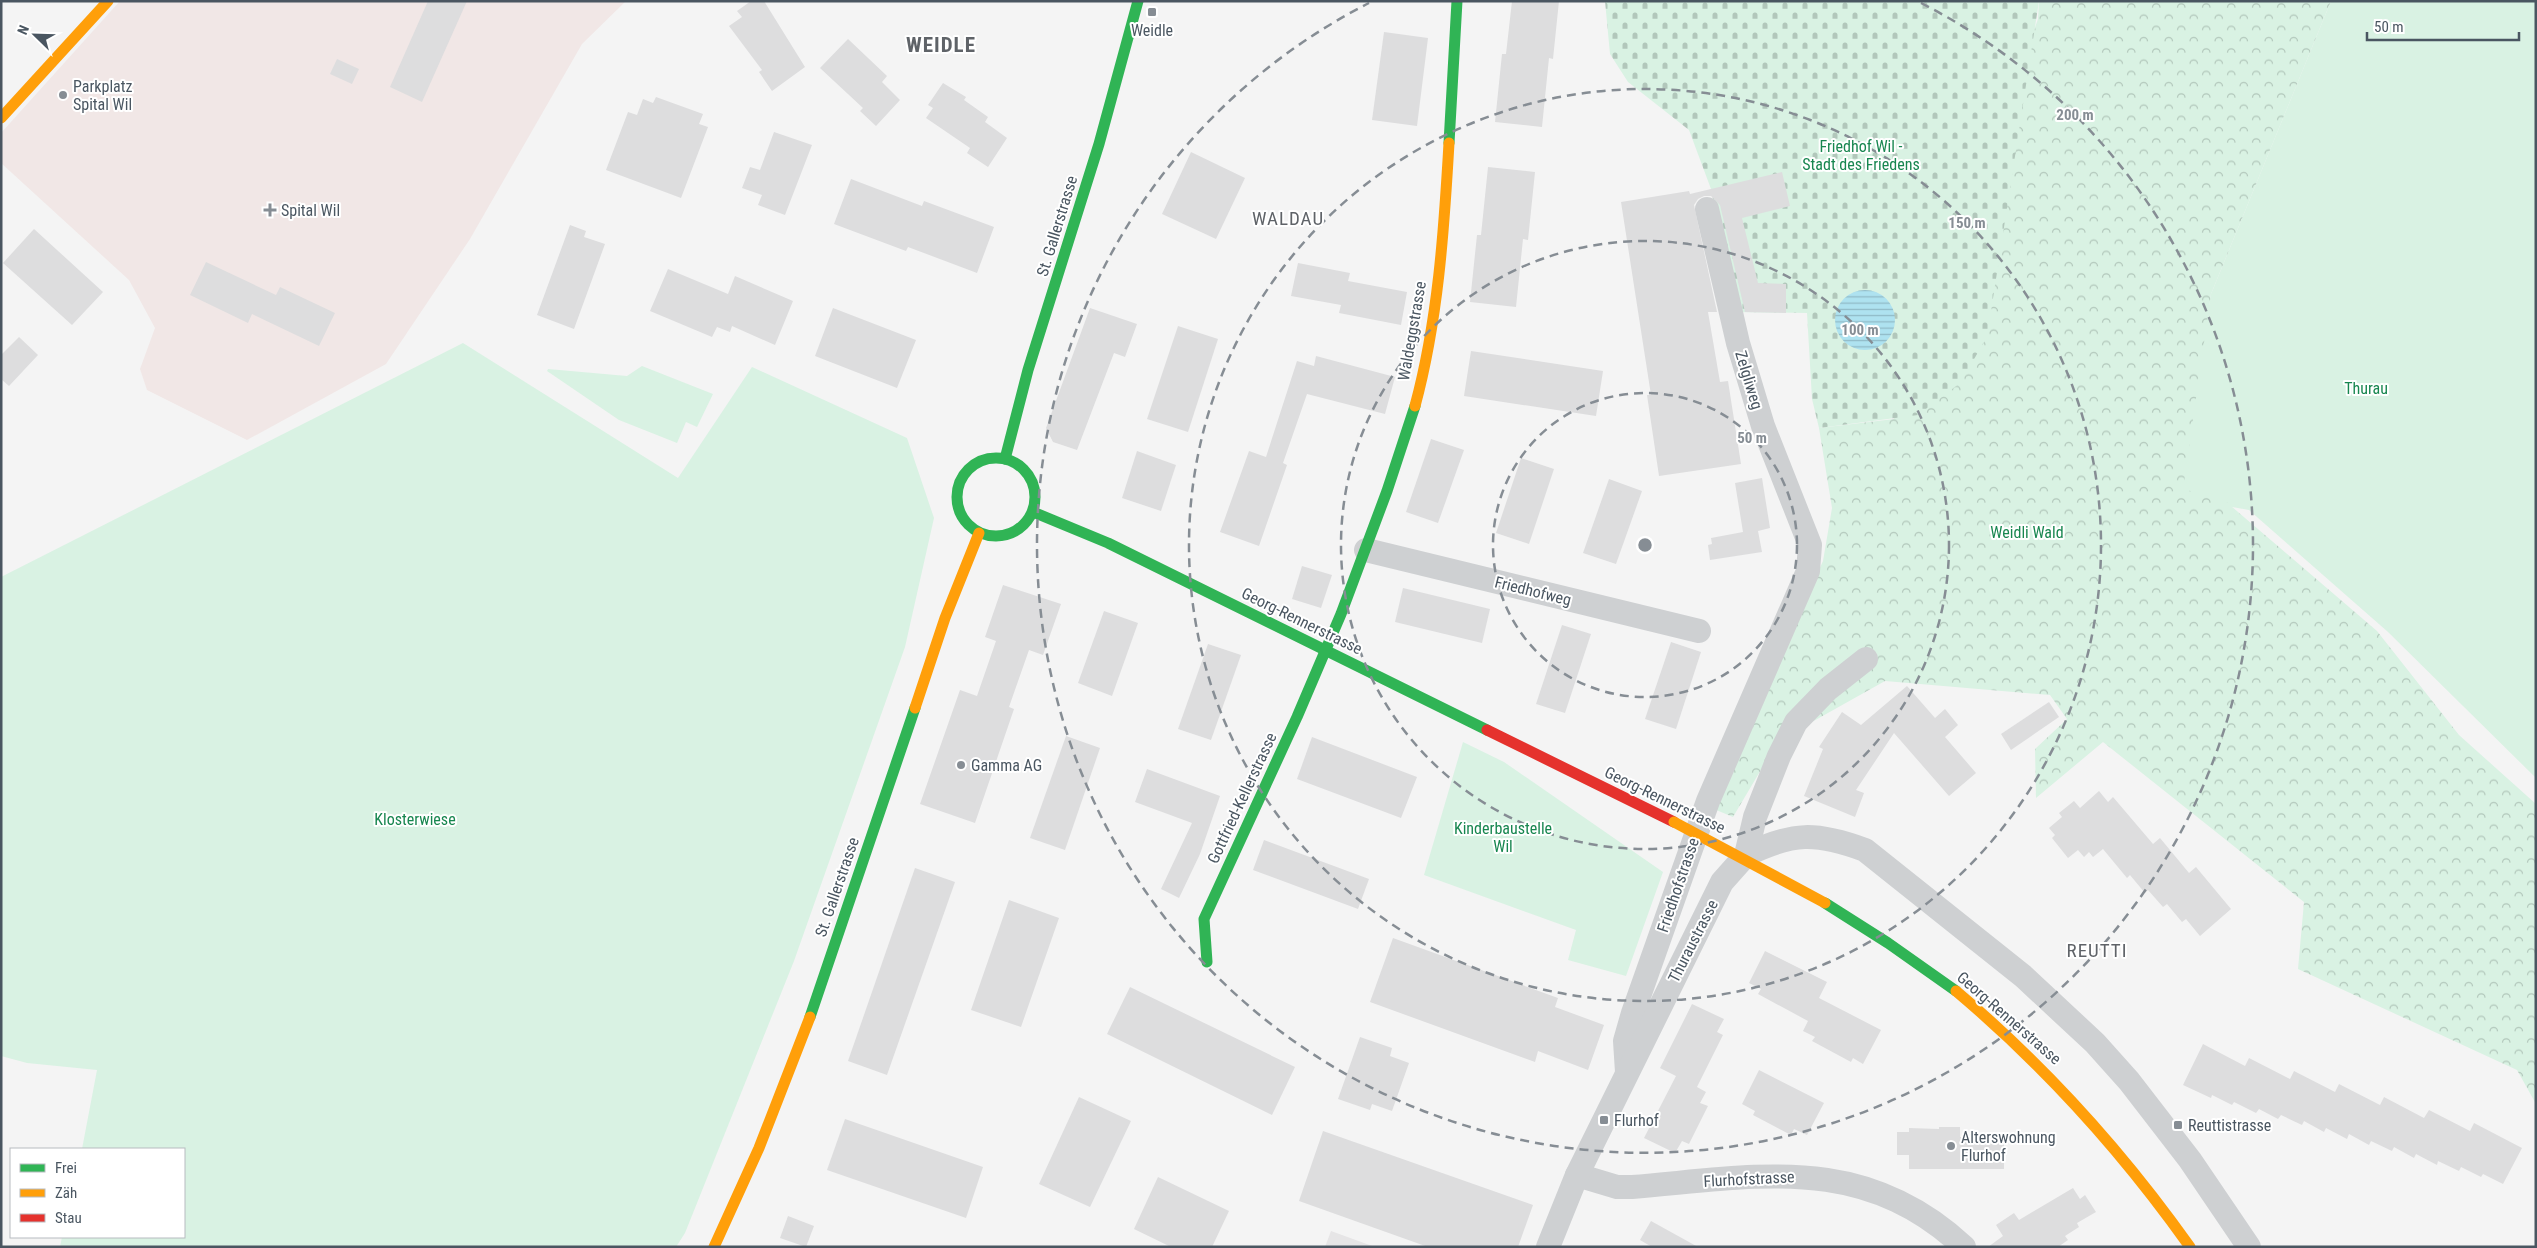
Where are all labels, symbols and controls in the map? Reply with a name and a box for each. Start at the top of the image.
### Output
marker: Weidle [1146,6,1158,18]
north arrow [10,10,60,60]
scale bar [2367,10,2520,42]
text: 50 m [2374,18,2404,36]
place label: Weidle [1131,21,1173,40]
text: N [14,23,32,37]
district label: WEIDLE [906,33,976,57]
place label: Parkplatz Spital Wil [73,77,133,114]
marker: Parkplatz Spital Wil [57,89,69,101]
text: 200 m [2056,106,2094,124]
park label: Friedhof Wil - Stadt des Friedens [1802,137,1920,174]
street label: St. Gallerstrasse [1033,173,1081,279]
place label: Spital Wil [281,201,340,220]
marker: Spital Wil [263,203,277,217]
district label: WALDAU [1252,207,1324,230]
text: 150 m [1948,214,1986,232]
street label: Waldeggstrasse [1394,280,1430,382]
text: 100 m [1841,321,1879,339]
street label: Zelgliweg [1731,348,1767,412]
park label: Thurau [2344,379,2388,398]
text: 50 m [1737,429,1767,447]
park label: Weidli Wald [1990,523,2064,542]
centre of rings [1636,536,1654,554]
street label: Friedhofweg [1493,572,1573,610]
street label: Georg-Rennerstrasse [1239,584,1365,658]
street label: Gottfried-Kellerstrasse [1203,730,1281,866]
place label: Gamma AG [971,756,1042,775]
marker: Gamma AG [955,759,967,771]
street label: Georg-Rennerstrasse [1602,763,1728,837]
park label: Klosterwiese [374,810,456,829]
park label: Kinderbaustelle Wil [1454,819,1552,856]
street label: St. Gallerstrasse [811,835,863,939]
street label: Friedhofstrasse [1653,835,1703,935]
street label: Thuraustrasse [1664,897,1722,985]
district label: REUTTI [2067,939,2127,962]
street label: Georg-Rennerstrasse [1953,968,2065,1068]
place label: Flurhof [1614,1111,1659,1130]
marker: Flurhof [1598,1114,1610,1126]
place label: Reuttistrasse [2188,1116,2271,1135]
marker: Reuttistrasse [2172,1119,2184,1131]
place label: Alterswohnung Flurhof [1961,1128,2056,1165]
marker: Alterswohnung Flurhof [1945,1140,1957,1152]
legend [10,1148,185,1238]
text: Frei [55,1159,77,1177]
street label: Flurhofstrasse [1703,1167,1795,1191]
text: Zäh [55,1184,77,1202]
text: Stau [55,1209,82,1227]

